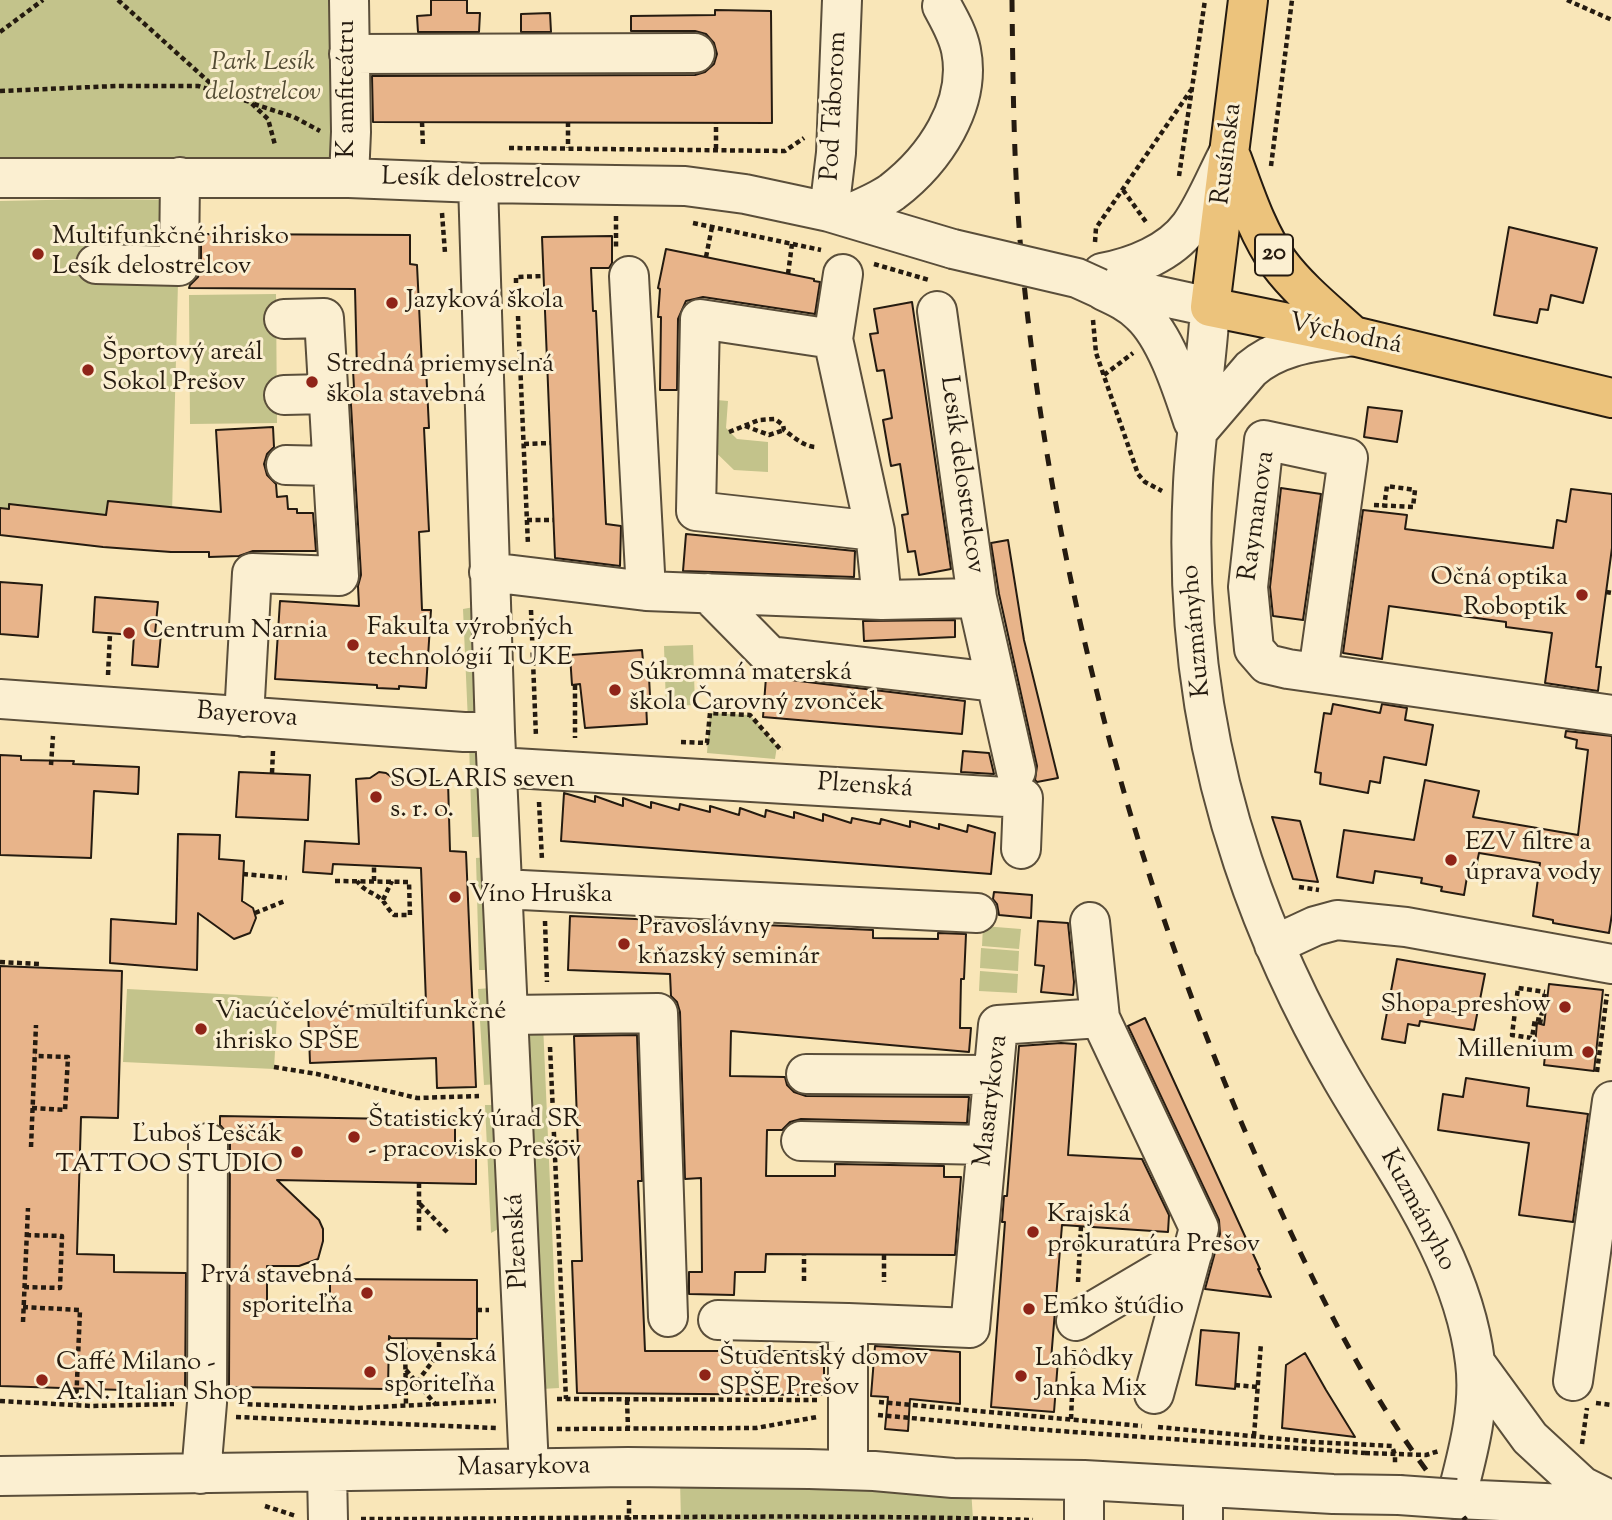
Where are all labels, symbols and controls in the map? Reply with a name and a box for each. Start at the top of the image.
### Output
street label: K amfiteátru [333,20,365,158]
street label: Pod Táborom [817,30,855,182]
park label: Park Lesík delostrelcov [205,49,321,110]
street label: Rusínska [1207,101,1251,207]
street label: Lesík delostrelcov [381,164,581,198]
place label: Multifunkčné ihrisko Lesík delostrelcov [52,223,289,284]
road number: 20 [1255,234,1293,276]
marker: Multifunkčné ihrisko Lesík delostrelcov [30,246,46,262]
place label: Jazyková škola [406,287,564,319]
marker: Jazyková škola [384,295,400,311]
street label: Východná [1286,309,1404,363]
place label: Športový areál Sokol Prešov [102,339,263,400]
place label: Stredná priemyselná škola stavebná [326,351,554,412]
marker: Športový areál Sokol Prešov [80,362,96,378]
marker: Stredná priemyselná škola stavebná [304,374,320,390]
street label: Lesík delostrelcov [931,374,989,576]
street label: Raymanova [1234,449,1284,583]
street label: Kuzmányho [1177,563,1219,699]
place label: Očná optika Roboptik [1430,564,1568,626]
marker: Očná optika Roboptik [1574,587,1590,603]
place label: Fakulta výrobných technológií TUKE [367,614,573,676]
place label: Centrum Narnia [143,617,328,649]
marker: Centrum Narnia [121,625,137,641]
marker: Fakulta výrobných technológií TUKE [345,637,361,653]
place label: Súkromná materská škola Čarovný zvonček [629,659,884,720]
marker: Súkromná materská škola Čarovný zvonček [607,682,623,698]
street label: Bayerova [195,698,299,736]
place label: SOLARIS seven s. r. o. [390,766,575,828]
street label: Plzenská [816,769,914,807]
marker: SOLARIS seven s. r. o. [368,789,384,805]
place label: EZV filtre a úprava vody [1465,829,1601,890]
marker: EZV filtre a úprava vody [1443,852,1459,868]
place label: Víno Hruška [469,881,612,913]
marker: Víno Hruška [447,889,463,905]
place label: Pravoslávny kňazský seminár [638,913,820,974]
marker: Pravoslávny kňazský seminár [616,936,632,952]
place label: Shopa_preshow [1380,991,1551,1023]
place label: Viacúčelové multifunkčné ihrisko SPŠE [215,998,506,1060]
marker: Shopa_preshow [1557,999,1573,1015]
marker: Viacúčelové multifunkčné ihrisko SPŠE [193,1021,209,1037]
street label: Masarykova [969,1033,1017,1169]
place label: Millenium [1457,1036,1574,1068]
marker: Millenium [1580,1044,1596,1060]
place label: Štatistický úrad SR - pracovisko Prešov [368,1106,581,1168]
place label: Ľuboš Leščák TATTOO STUDIO [55,1121,283,1182]
marker: Štatistický úrad SR - pracovisko Prešov [346,1129,362,1145]
marker: Ľuboš Leščák TATTOO STUDIO [289,1144,305,1160]
street label: Kuzmányho [1371,1145,1461,1277]
street label: Plzenská [501,1192,537,1290]
place label: Krajská prokuratúra Prešov [1047,1201,1260,1262]
marker: Krajská prokuratúra Prešov [1025,1224,1041,1240]
place label: Prvá stavebná sporiteľňa [201,1262,353,1324]
marker: Prvá stavebná sporiteľňa [359,1285,375,1301]
place label: Emko štúdio [1043,1293,1184,1325]
marker: Emko štúdio [1021,1301,1037,1317]
place label: Slovenská sporiteľňa [384,1341,497,1402]
place label: Študentský domov SPŠE Prešov [719,1344,928,1406]
place label: Lahôdky Janka Mix [1035,1345,1147,1406]
place label: Caffé Milano - A.N. Italian Shop [56,1349,252,1410]
marker: Slovenská sporiteľňa [362,1364,378,1380]
marker: Študentský domov SPŠE Prešov [697,1367,713,1383]
marker: Lahôdky Janka Mix [1013,1368,1029,1384]
marker: Caffé Milano - A.N. Italian Shop [34,1372,50,1388]
street label: Masarykova [457,1452,591,1486]

